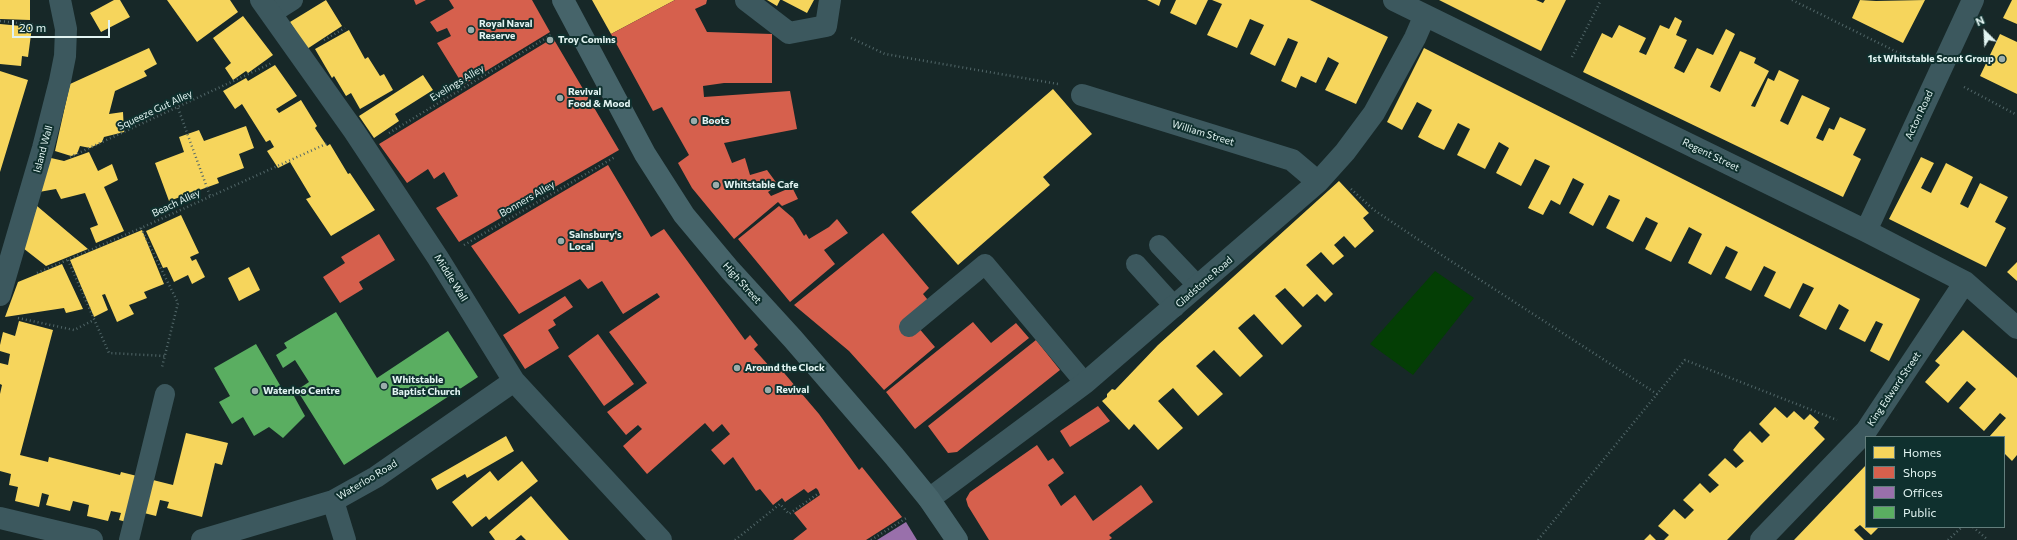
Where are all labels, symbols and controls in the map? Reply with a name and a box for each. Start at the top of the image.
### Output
scale bar [14,12,112,38]
north arrow [1965,12,2005,52]
text: N [1973,13,1986,28]
place label: Royal Naval Reserve [479,18,533,42]
text: 20 m [19,20,46,34]
marker: Royal Naval Reserve [466,25,476,35]
place label: Troy Comins [558,34,616,46]
marker: Troy Comins [545,35,555,45]
place label: 1st Whitstable Scout Group [1868,53,1994,65]
marker: 1st Whitstable Scout Group [1997,54,2007,64]
street label: Evelings Alley [428,62,486,104]
place label: Revival Food & Mood [568,86,630,110]
street label: Squeeze Gut Alley [116,87,194,133]
street label: Acton Road [1902,89,1936,141]
marker: Revival Food & Mood [555,93,565,103]
place label: Boots [702,115,729,127]
marker: Boots [689,116,699,126]
street label: William Street [1170,118,1236,148]
street label: Island Wall [31,124,55,174]
street label: Regent Street [1680,136,1742,174]
street label: Bonners Alley [497,178,557,220]
place label: Whitstable Cafe [724,179,798,191]
marker: Whitstable Cafe [711,180,721,190]
street label: Beach Alley [150,187,202,219]
place label: Sainsbury's Local [569,229,622,252]
marker: Sainsbury's Local [556,236,566,246]
street label: Middle Wall [432,252,470,304]
street label: Gladstone Road [1173,254,1235,310]
street label: High Street [720,260,764,306]
street label: King Edward Street [1865,350,1923,428]
place label: Around the Clock [745,362,825,374]
marker: Around the Clock [732,363,742,373]
place label: Whitstable Baptist Church [392,374,460,398]
marker: Whitstable Baptist Church [379,381,389,391]
place label: Revival [776,384,809,396]
place label: Waterloo Centre [263,385,340,397]
marker: Revival [763,385,773,395]
marker: Waterloo Centre [250,386,260,396]
legend [1865,436,2005,528]
text: Homes [1903,445,1941,459]
street label: Waterloo Road [335,457,399,503]
text: Shops [1903,465,1937,479]
text: Offices [1903,485,1943,499]
text: Public [1903,505,1936,519]

